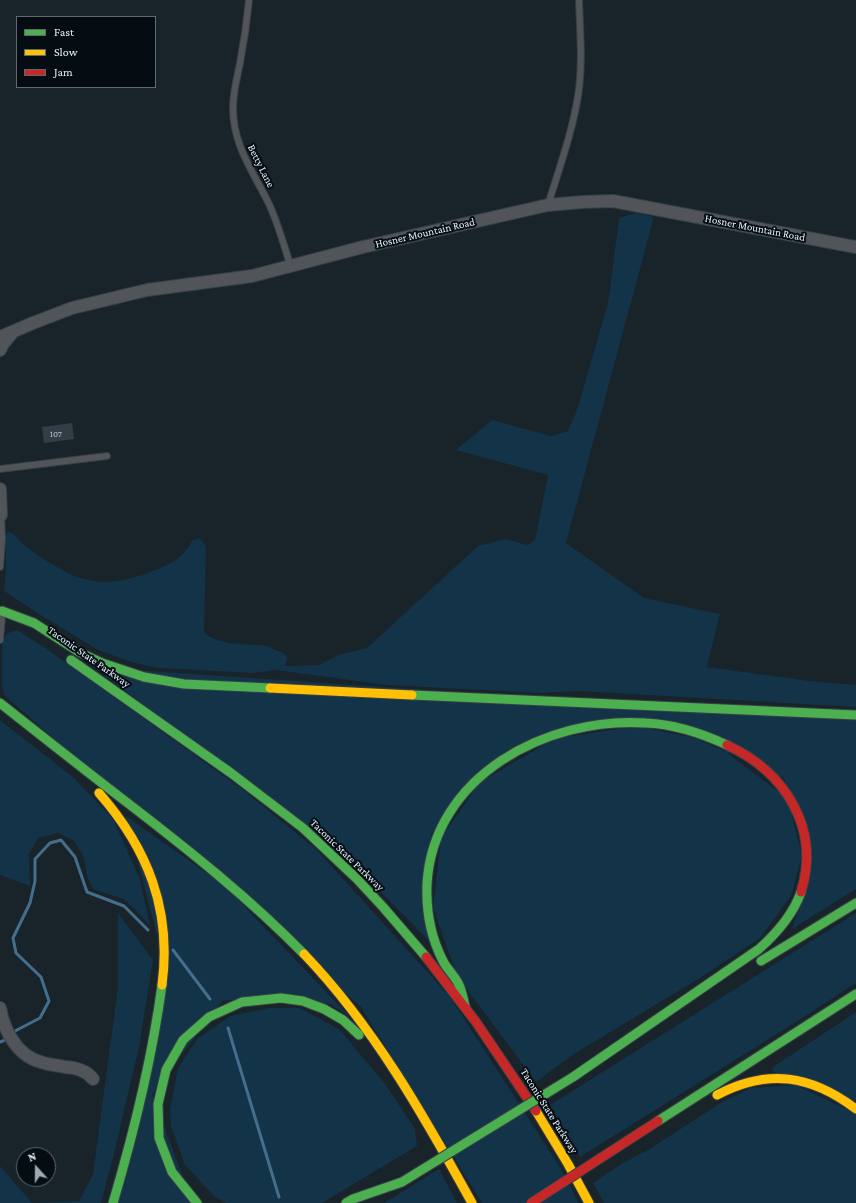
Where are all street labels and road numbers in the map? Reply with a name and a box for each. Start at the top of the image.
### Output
street label: Betty Lane [245,142,277,190]
street label: Hosner Mountain Road [704,212,806,244]
street label: Hosner Mountain Road [374,215,476,251]
street label: Taconic State Parkway [45,624,133,690]
street label: Taconic State Parkway [307,816,387,894]
street label: Taconic State Parkway [517,1066,581,1156]

